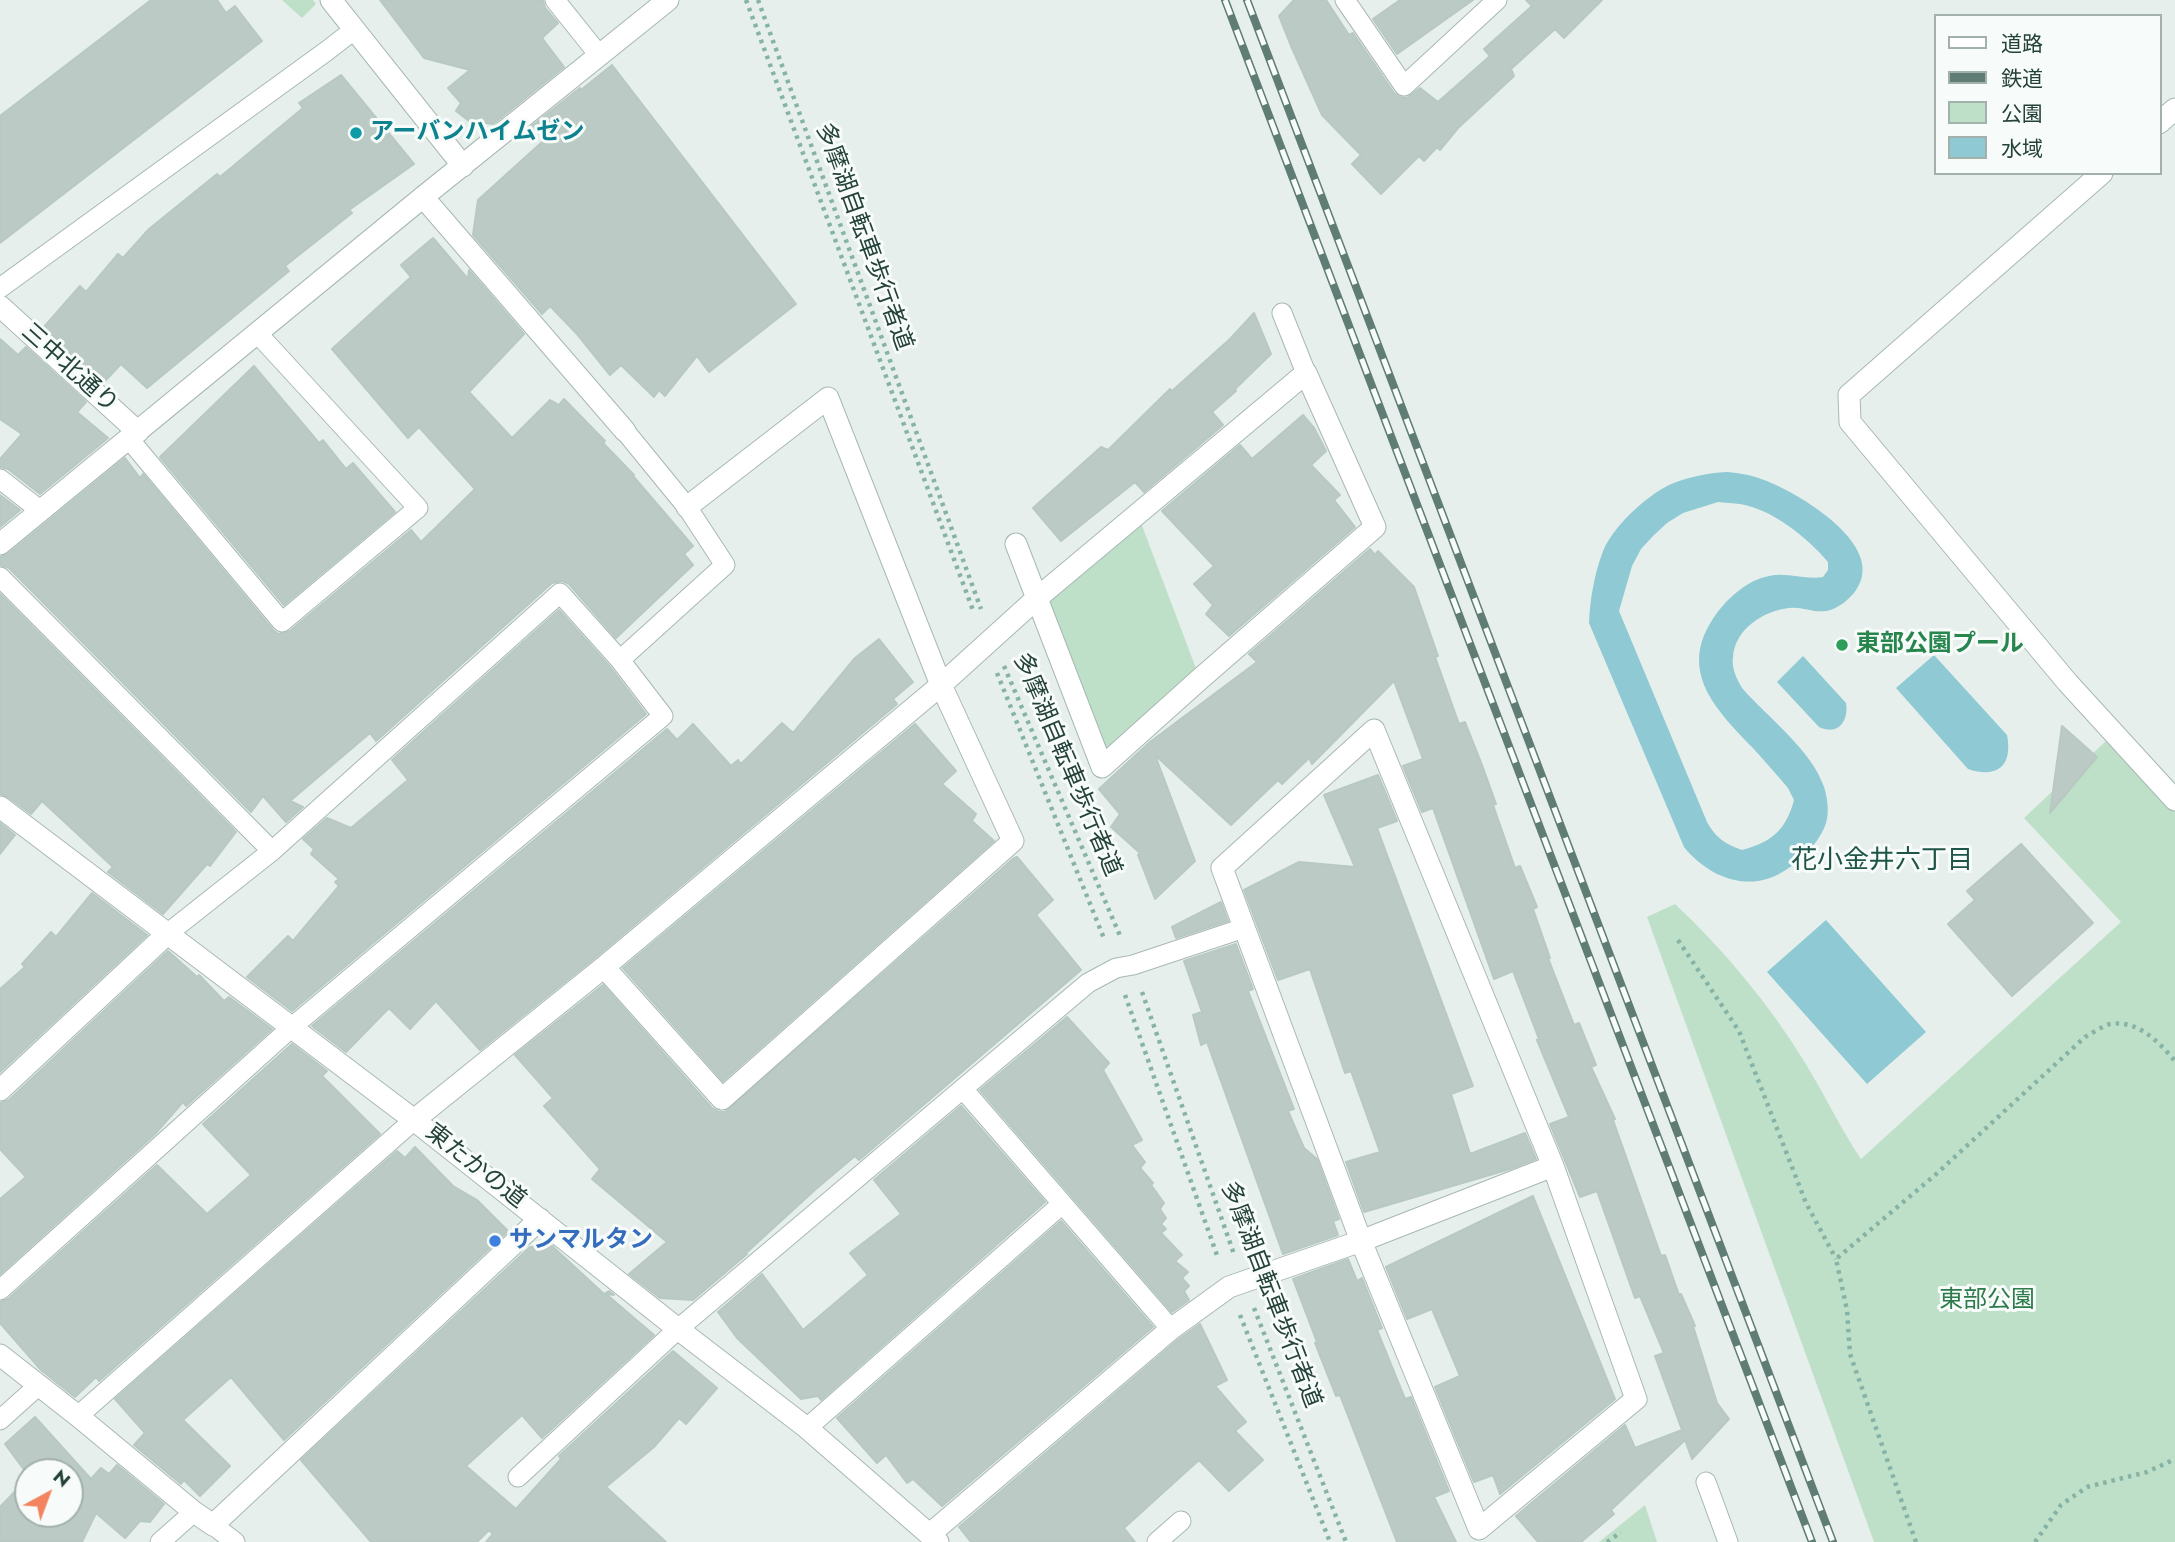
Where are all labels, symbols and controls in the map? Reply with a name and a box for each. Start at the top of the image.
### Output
legend [1934,14,2161,175]
text: 道路 [2001,29,2043,59]
text: 鉄道 [2001,64,2043,94]
text: 公園 [2001,99,2043,129]
place label: アーバンハイムゼン [370,119,585,147]
street label: 多摩湖自転車歩行者道 [808,119,918,355]
marker: アーバンハイムゼン [348,125,364,141]
text: 水域 [2001,134,2043,164]
street label: 三中北通り [15,318,123,420]
place label: 東部公園プール [1856,631,2024,659]
marker: 東部公園プール [1834,637,1850,653]
street label: 多摩湖自転車歩行者道 [1006,649,1126,881]
district label: 花小金井六丁目 [1791,846,1973,878]
street label: 東たかの道 [419,1119,531,1215]
street label: 多摩湖自転車歩行者道 [1214,1178,1326,1412]
place label: サンマルタン [509,1227,653,1255]
marker: サンマルタン [487,1233,503,1249]
park label: 東部公園 [1939,1287,2035,1315]
north arrow [14,1458,84,1528]
text: N [47,1463,76,1493]

